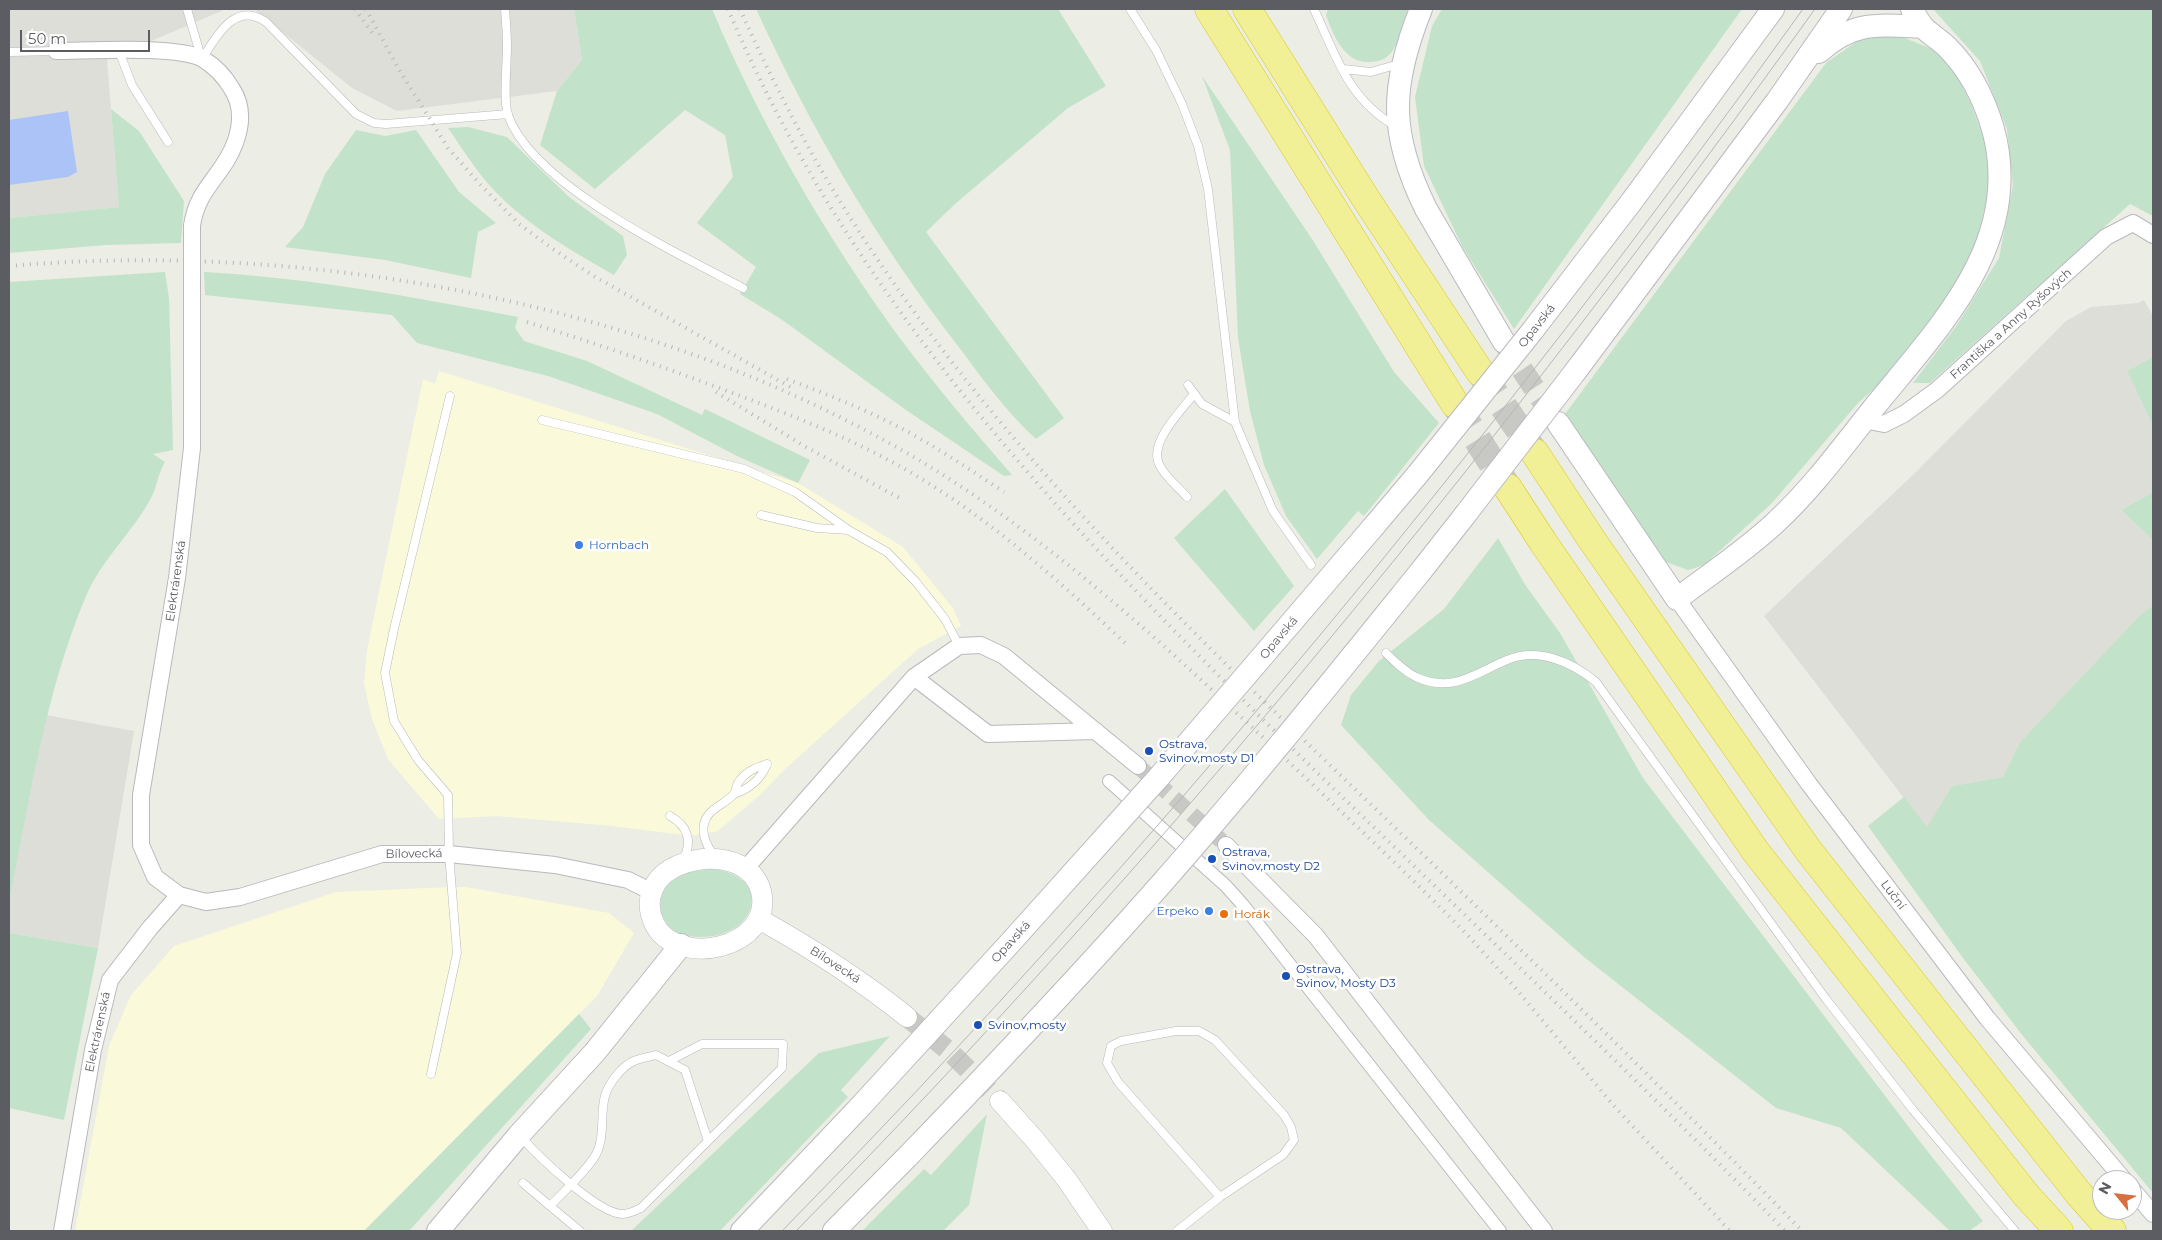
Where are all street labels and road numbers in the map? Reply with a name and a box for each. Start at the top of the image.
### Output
street label: Františka a Anny Ryšových [1947,266,2075,382]
street label: Opavská [1515,301,1559,351]
street label: Elektrárenská [163,539,189,623]
street label: Opavská [1257,614,1301,662]
street label: Bílovecká [385,846,443,862]
street label: Luční [1877,877,1909,913]
street label: Opavská [988,918,1034,966]
street label: Bílovecká [807,943,863,987]
street label: Elektrárenská [82,990,114,1074]

